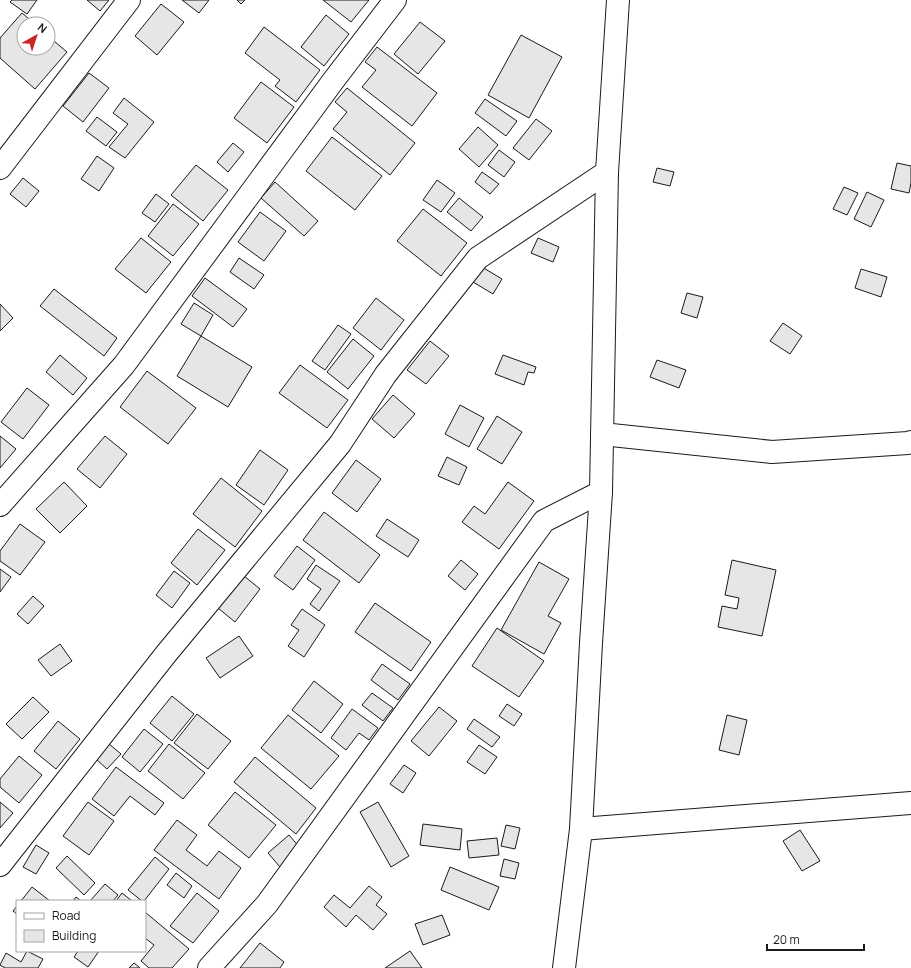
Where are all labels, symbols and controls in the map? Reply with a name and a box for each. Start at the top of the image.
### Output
north arrow [16,16,56,56]
text: N [35,20,50,36]
legend [16,900,146,952]
text: Road [52,907,80,924]
scale bar [767,926,864,952]
text: Building [52,927,96,944]
text: 20 m [773,931,800,948]

